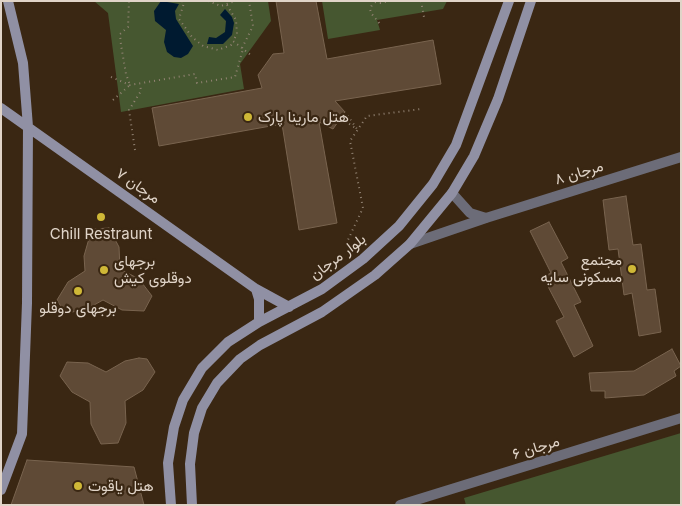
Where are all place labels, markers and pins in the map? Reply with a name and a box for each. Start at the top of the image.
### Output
place label: هتل مارینا پارک [258,108,349,126]
marker: هتل مارینا پارک [242,111,254,123]
marker: Chill Restraunt [95,211,107,223]
place label: Chill Restraunt [50,225,152,243]
place label: مجتمع مسکونی سایه [541,251,622,286]
place label: برجهای دوقلوی کیش [114,252,192,287]
marker: مجتمع مسکونی سایه [626,263,638,275]
marker: برجهای دوقلوی کیش [98,264,110,276]
marker: برجهای دوقلو [72,285,84,297]
place label: برجهای دوقلو [39,299,117,317]
place label: هتل یاقوت [88,477,154,495]
marker: هتل یاقوت [72,480,84,492]

